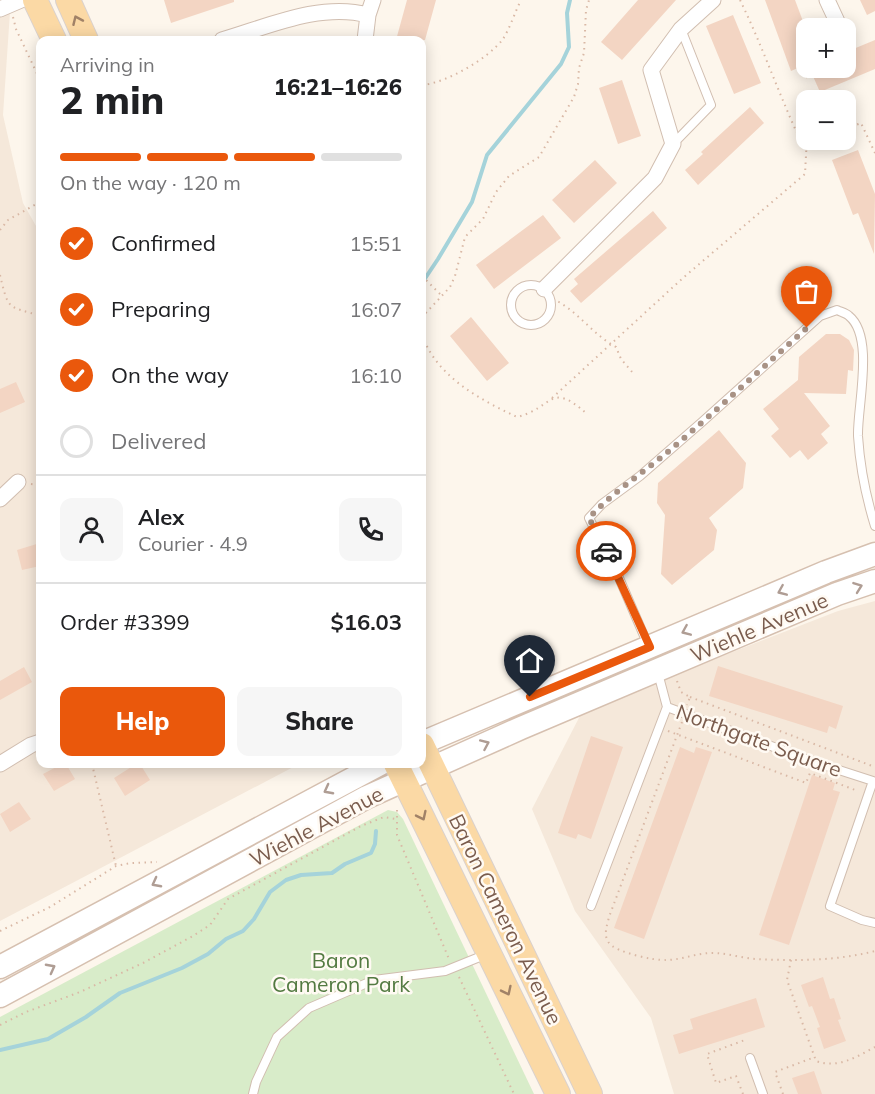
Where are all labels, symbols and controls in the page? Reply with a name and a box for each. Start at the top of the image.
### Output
one-way arrow [72,16,84,27]
map controls [796,18,856,150]
button: + [796,18,856,78]
text: Arriving in [60,52,155,77]
text: 16:21–16:26 [274,73,402,101]
text: 2 min [60,75,165,124]
button: − [796,90,856,150]
text: On the way · 120 m [60,170,241,195]
icon: check [60,227,93,260]
text: Confirmed [111,229,216,257]
text: 15:51 [349,231,402,256]
pin [781,266,832,328]
icon: bag [790,275,823,308]
icon: check [60,293,93,326]
text: Preparing [111,295,211,323]
text: 16:07 [349,297,402,322]
icon: check [60,359,93,392]
text: On the way [111,361,229,389]
text: 16:10 [349,363,402,388]
text: Delivered [111,427,206,455]
button: person [60,498,123,561]
button: phone [339,498,402,561]
text: Alex [138,503,184,531]
courier [576,521,636,581]
text: Courier · 4.9 [138,531,248,556]
icon: car [590,535,623,568]
one-way arrow [853,581,863,594]
one-way arrow [777,584,788,596]
street label: Wiehle Avenue [686,586,832,668]
text: Order #3399 [60,608,190,636]
text: $16.03 [331,608,402,636]
one-way arrow [681,624,692,636]
pin [504,635,555,697]
icon: home [513,644,546,677]
button: Help [60,687,225,756]
button: Share [237,687,402,756]
street label: Northgate Square [673,698,845,782]
one-way arrow [479,739,490,751]
street label: Wiehle Avenue [245,780,387,872]
one-way arrow [323,783,334,794]
street label: Baron Cameron Avenue [444,809,568,1029]
one-way arrow [414,810,426,821]
one-way arrow [152,876,162,887]
park label: Baron Cameron Park [272,947,410,997]
one-way arrow [45,964,56,975]
one-way arrow [500,985,511,996]

